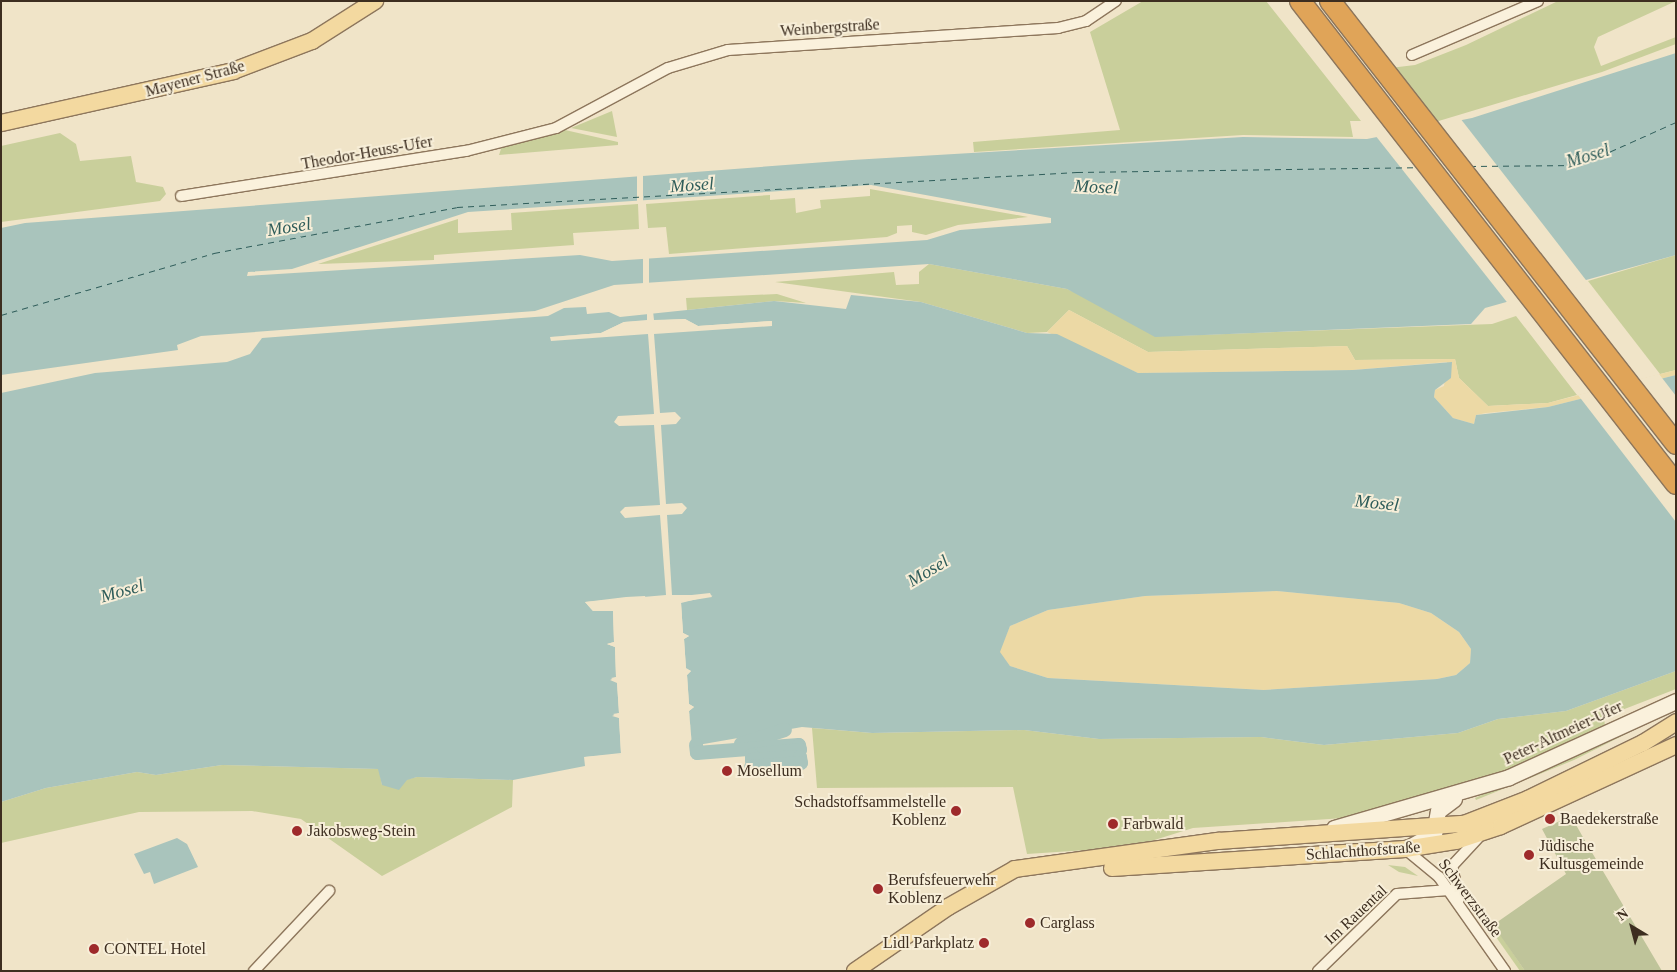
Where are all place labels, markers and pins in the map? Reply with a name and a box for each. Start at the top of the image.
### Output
place label: Mosellum [737,761,802,781]
marker: Mosellum [721,765,733,777]
place label: Schadstoffsammelstelle Koblenz [794,792,946,830]
marker: Schadstoffsammelstelle Koblenz [950,805,962,817]
place label: Baedekerstraße [1560,809,1659,829]
marker: Baedekerstraße [1544,813,1556,825]
place label: Farbwald [1123,814,1183,834]
marker: Farbwald [1107,818,1119,830]
place label: Jakobsweg-Stein [307,821,415,841]
marker: Jakobsweg-Stein [291,825,303,837]
place label: Jüdische Kultusgemeinde [1539,836,1644,874]
marker: Jüdische Kultusgemeinde [1523,849,1535,861]
place label: Berufsfeuerwehr Koblenz [888,870,996,908]
marker: Berufsfeuerwehr Koblenz [872,883,884,895]
place label: Carglass [1040,913,1095,933]
marker: Carglass [1024,917,1036,929]
place label: Lidl Parkplatz [883,933,974,953]
marker: Lidl Parkplatz [978,937,990,949]
place label: CONTEL Hotel [104,939,207,959]
marker: CONTEL Hotel [88,943,100,955]

